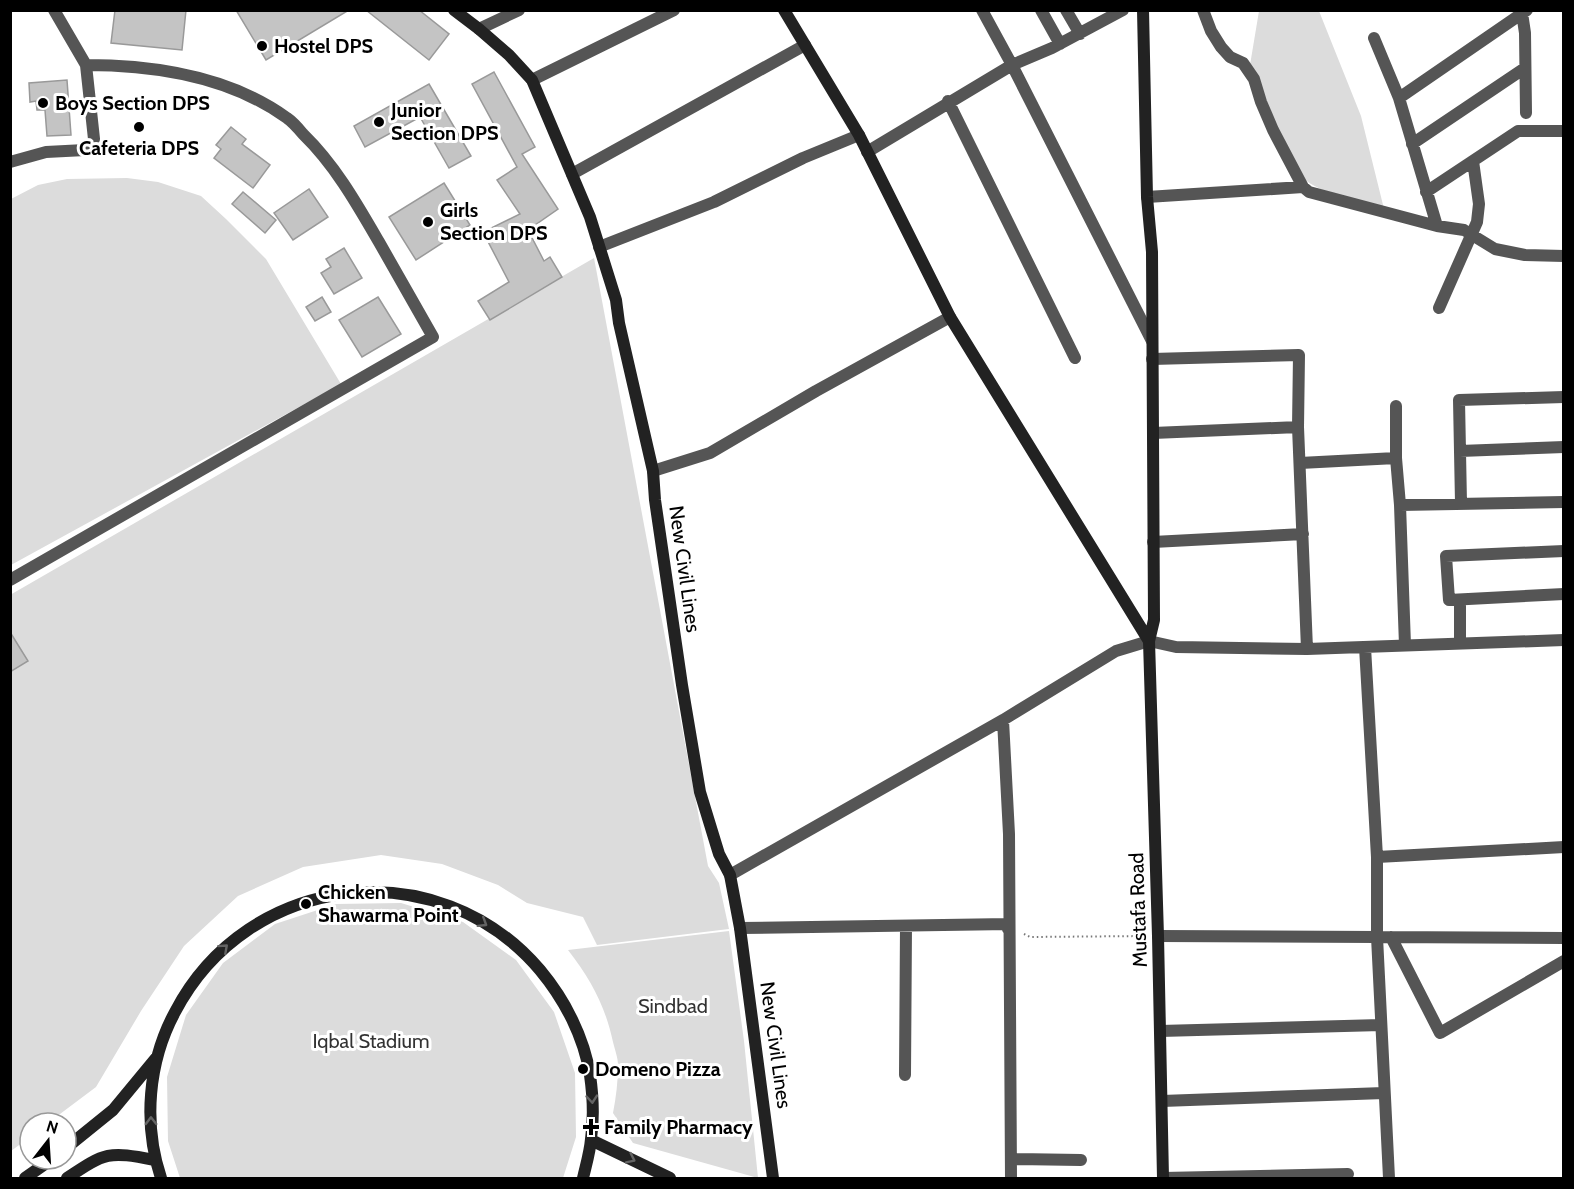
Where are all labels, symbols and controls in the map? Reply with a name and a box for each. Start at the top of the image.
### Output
place label: Hostel DPS [274,34,373,58]
marker: Hostel DPS [255,39,269,53]
place label: Boys Section DPS [55,91,210,115]
marker: Boys Section DPS [36,96,50,110]
place label: Junior Section DPS [390,98,499,145]
marker: Junior Section DPS [372,115,386,129]
marker: Cafeteria DPS [132,120,146,134]
place label: Cafeteria DPS [79,136,199,160]
place label: Girls Section DPS [440,198,548,245]
marker: Girls Section DPS [421,215,435,229]
street label: New Civil Lines [664,504,706,634]
street label: Mustafa Road [1124,852,1152,968]
place label: Chicken Shawarma Point [318,880,459,927]
marker: Chicken Shawarma Point [299,897,313,911]
one-way arrow [477,915,487,927]
one-way arrow [217,944,228,955]
street label: New Civil Lines [755,980,797,1110]
park label: Sindbad [638,994,708,1018]
park label: Iqbal Stadium [313,1029,429,1053]
place label: Domeno Pizza [595,1057,721,1081]
marker: Domeno Pizza [576,1062,590,1076]
one-way arrow [585,1094,598,1103]
north arrow [18,1111,78,1171]
place label: Family Pharmacy [604,1115,753,1139]
text: N [44,1116,60,1138]
one-way arrow [145,1117,157,1126]
marker: Family Pharmacy [582,1118,600,1136]
one-way arrow [624,1152,635,1163]

